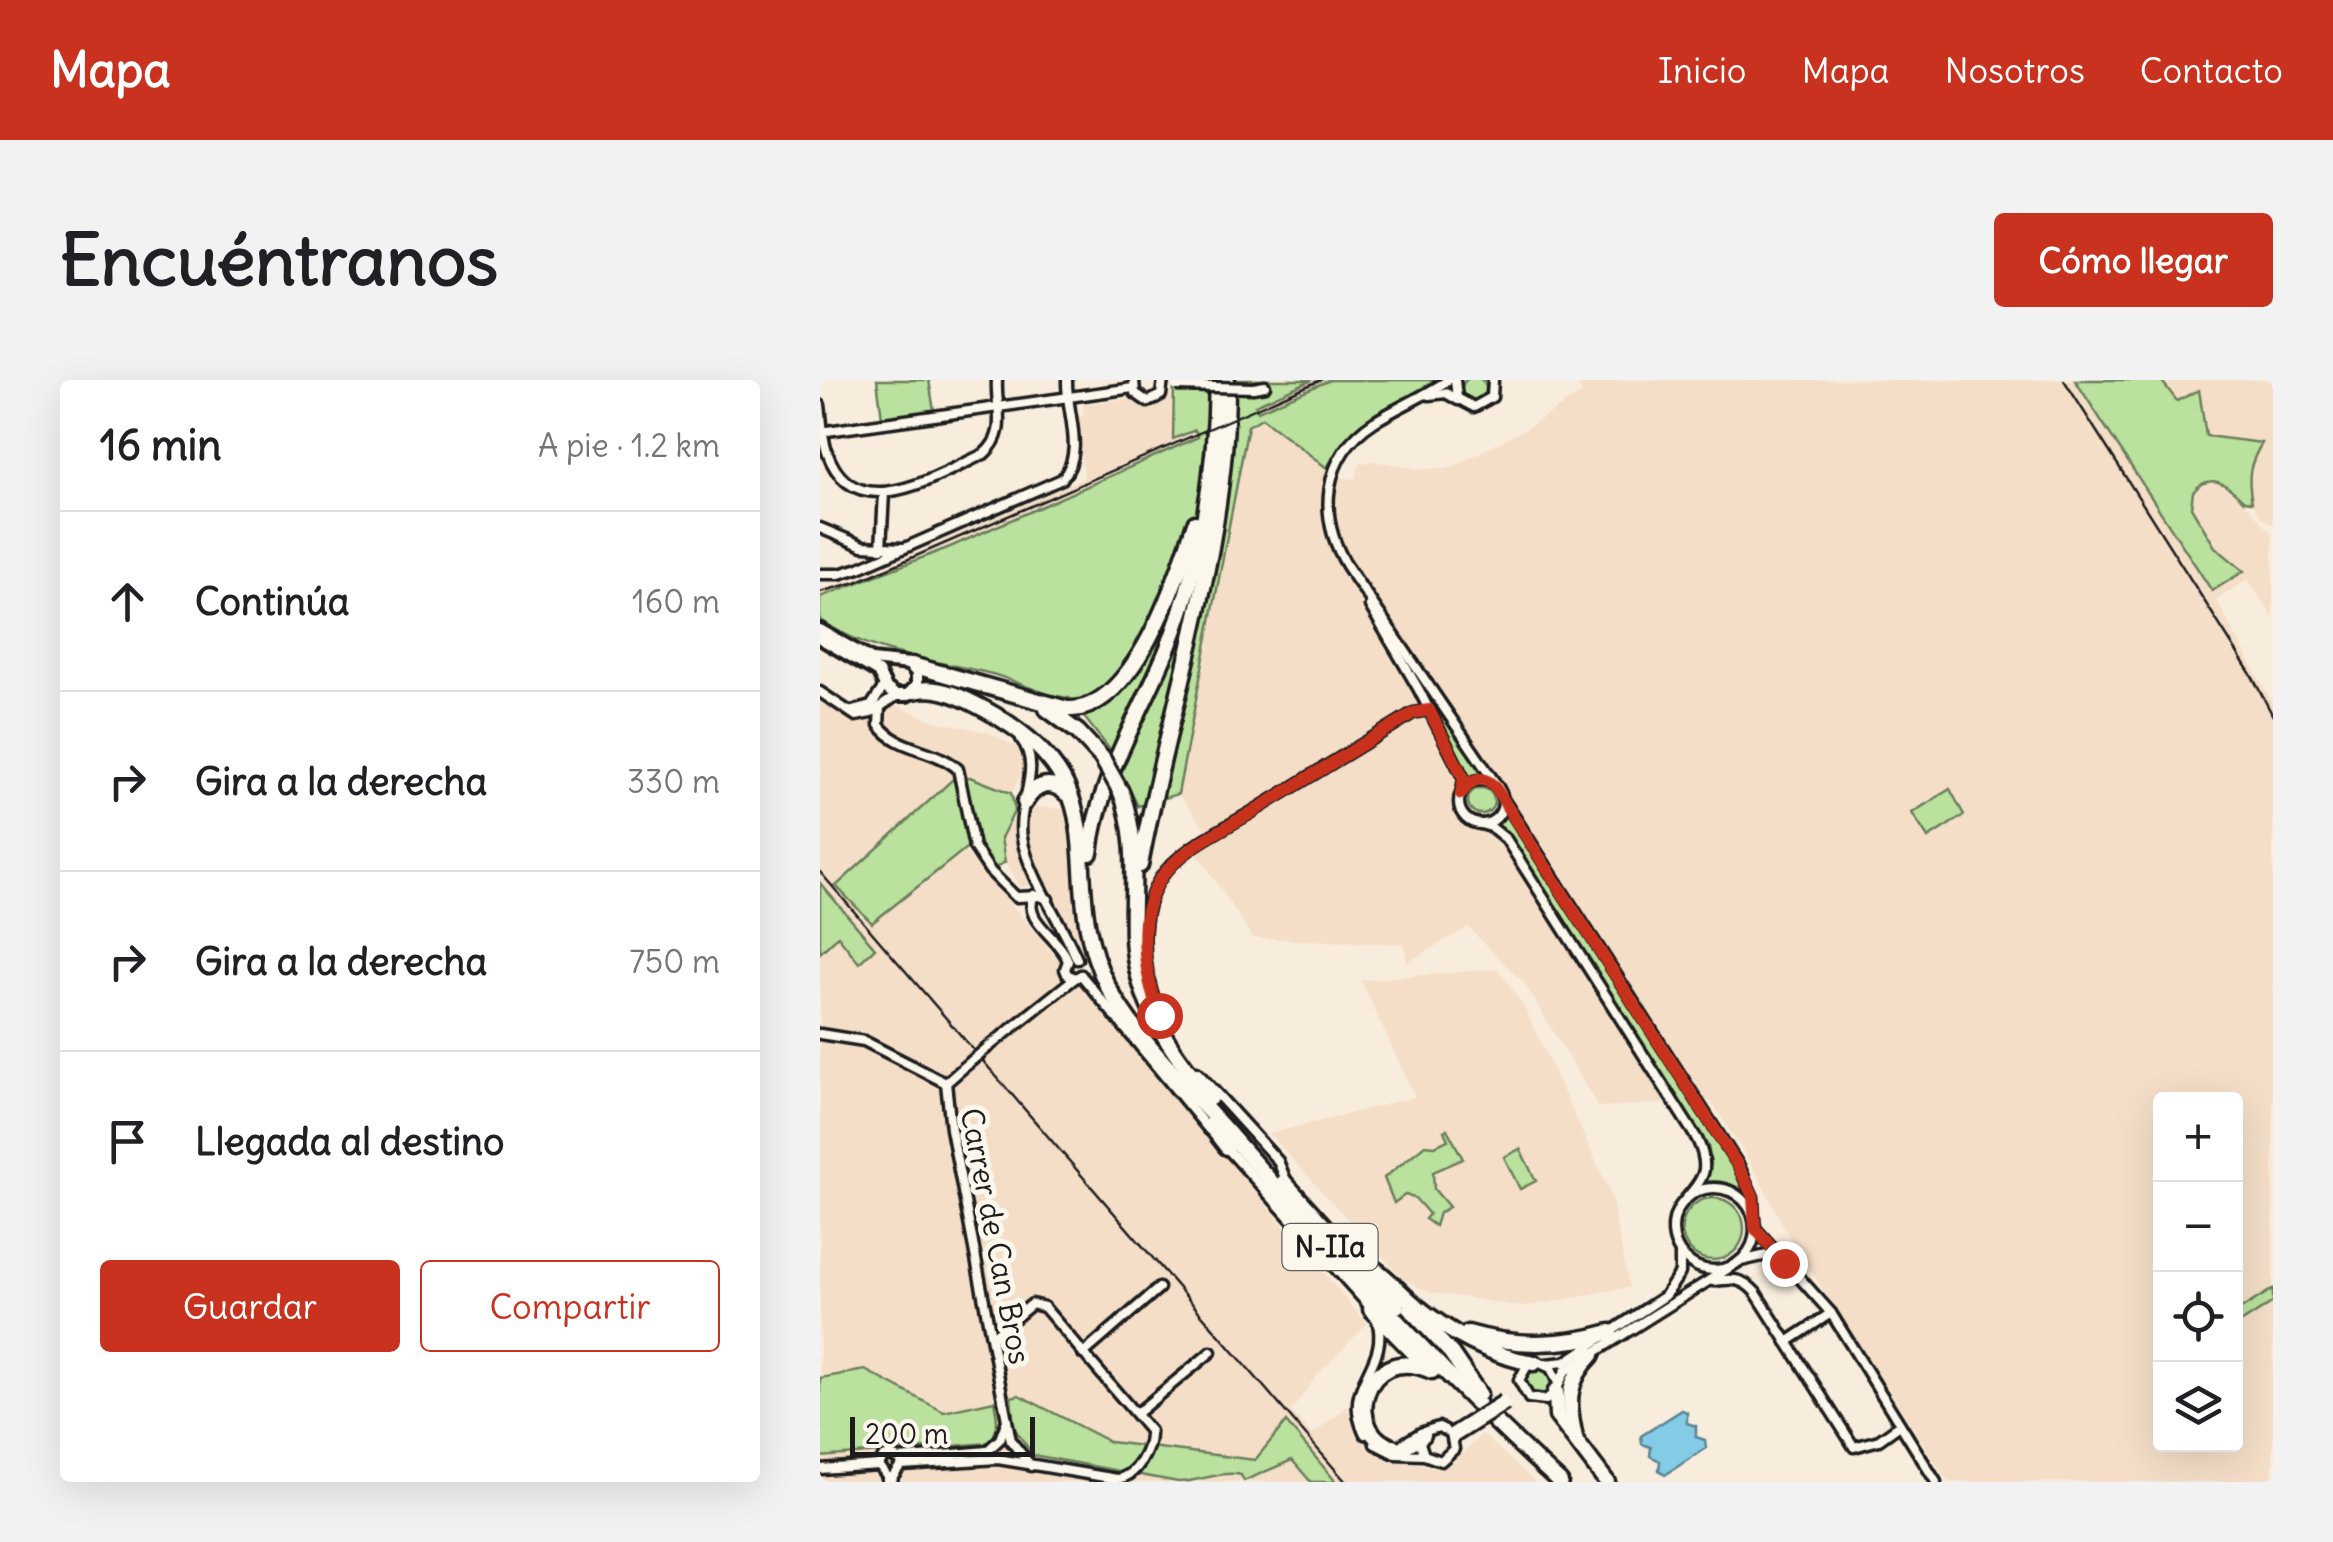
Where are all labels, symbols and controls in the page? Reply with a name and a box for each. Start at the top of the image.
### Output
text: Mapa [50,40,171,100]
text: Inicio [1658,48,1747,92]
text: Mapa [1802,48,1890,92]
text: Nosotros [1945,48,2085,92]
text: Contacto [2140,48,2283,92]
button: Cómo llegar [1994,213,2273,307]
text: Encuéntranos [60,216,498,304]
text: 16 min [100,419,221,471]
text: A pie · 1.2 km [538,425,720,466]
icon: ahead [100,574,155,629]
text: Continúa [195,578,350,625]
text: 160 m [632,581,720,622]
icon: right [100,754,155,809]
text: Gira a la derecha [195,758,487,805]
text: 330 m [627,761,720,802]
icon: right [100,934,155,989]
text: Gira a la derecha [195,938,487,985]
text: 750 m [629,941,720,982]
route start [1137,993,1183,1039]
map controls [2153,1092,2243,1452]
button: + [2153,1092,2243,1182]
street label: Carrer de Can Bros [953,1105,1039,1367]
icon: arrive [100,1114,155,1169]
text: Llegada al destino [195,1118,504,1165]
button: − [2153,1182,2243,1272]
road number: N-IIa [1282,1224,1378,1270]
route end [1762,1241,1808,1287]
button: Guardar [100,1260,400,1352]
button: Compartir [420,1260,720,1352]
button: locate [2153,1272,2243,1362]
button: layers [2153,1362,2243,1452]
scale bar [850,1412,1035,1456]
text: 200 m [865,1416,948,1452]

